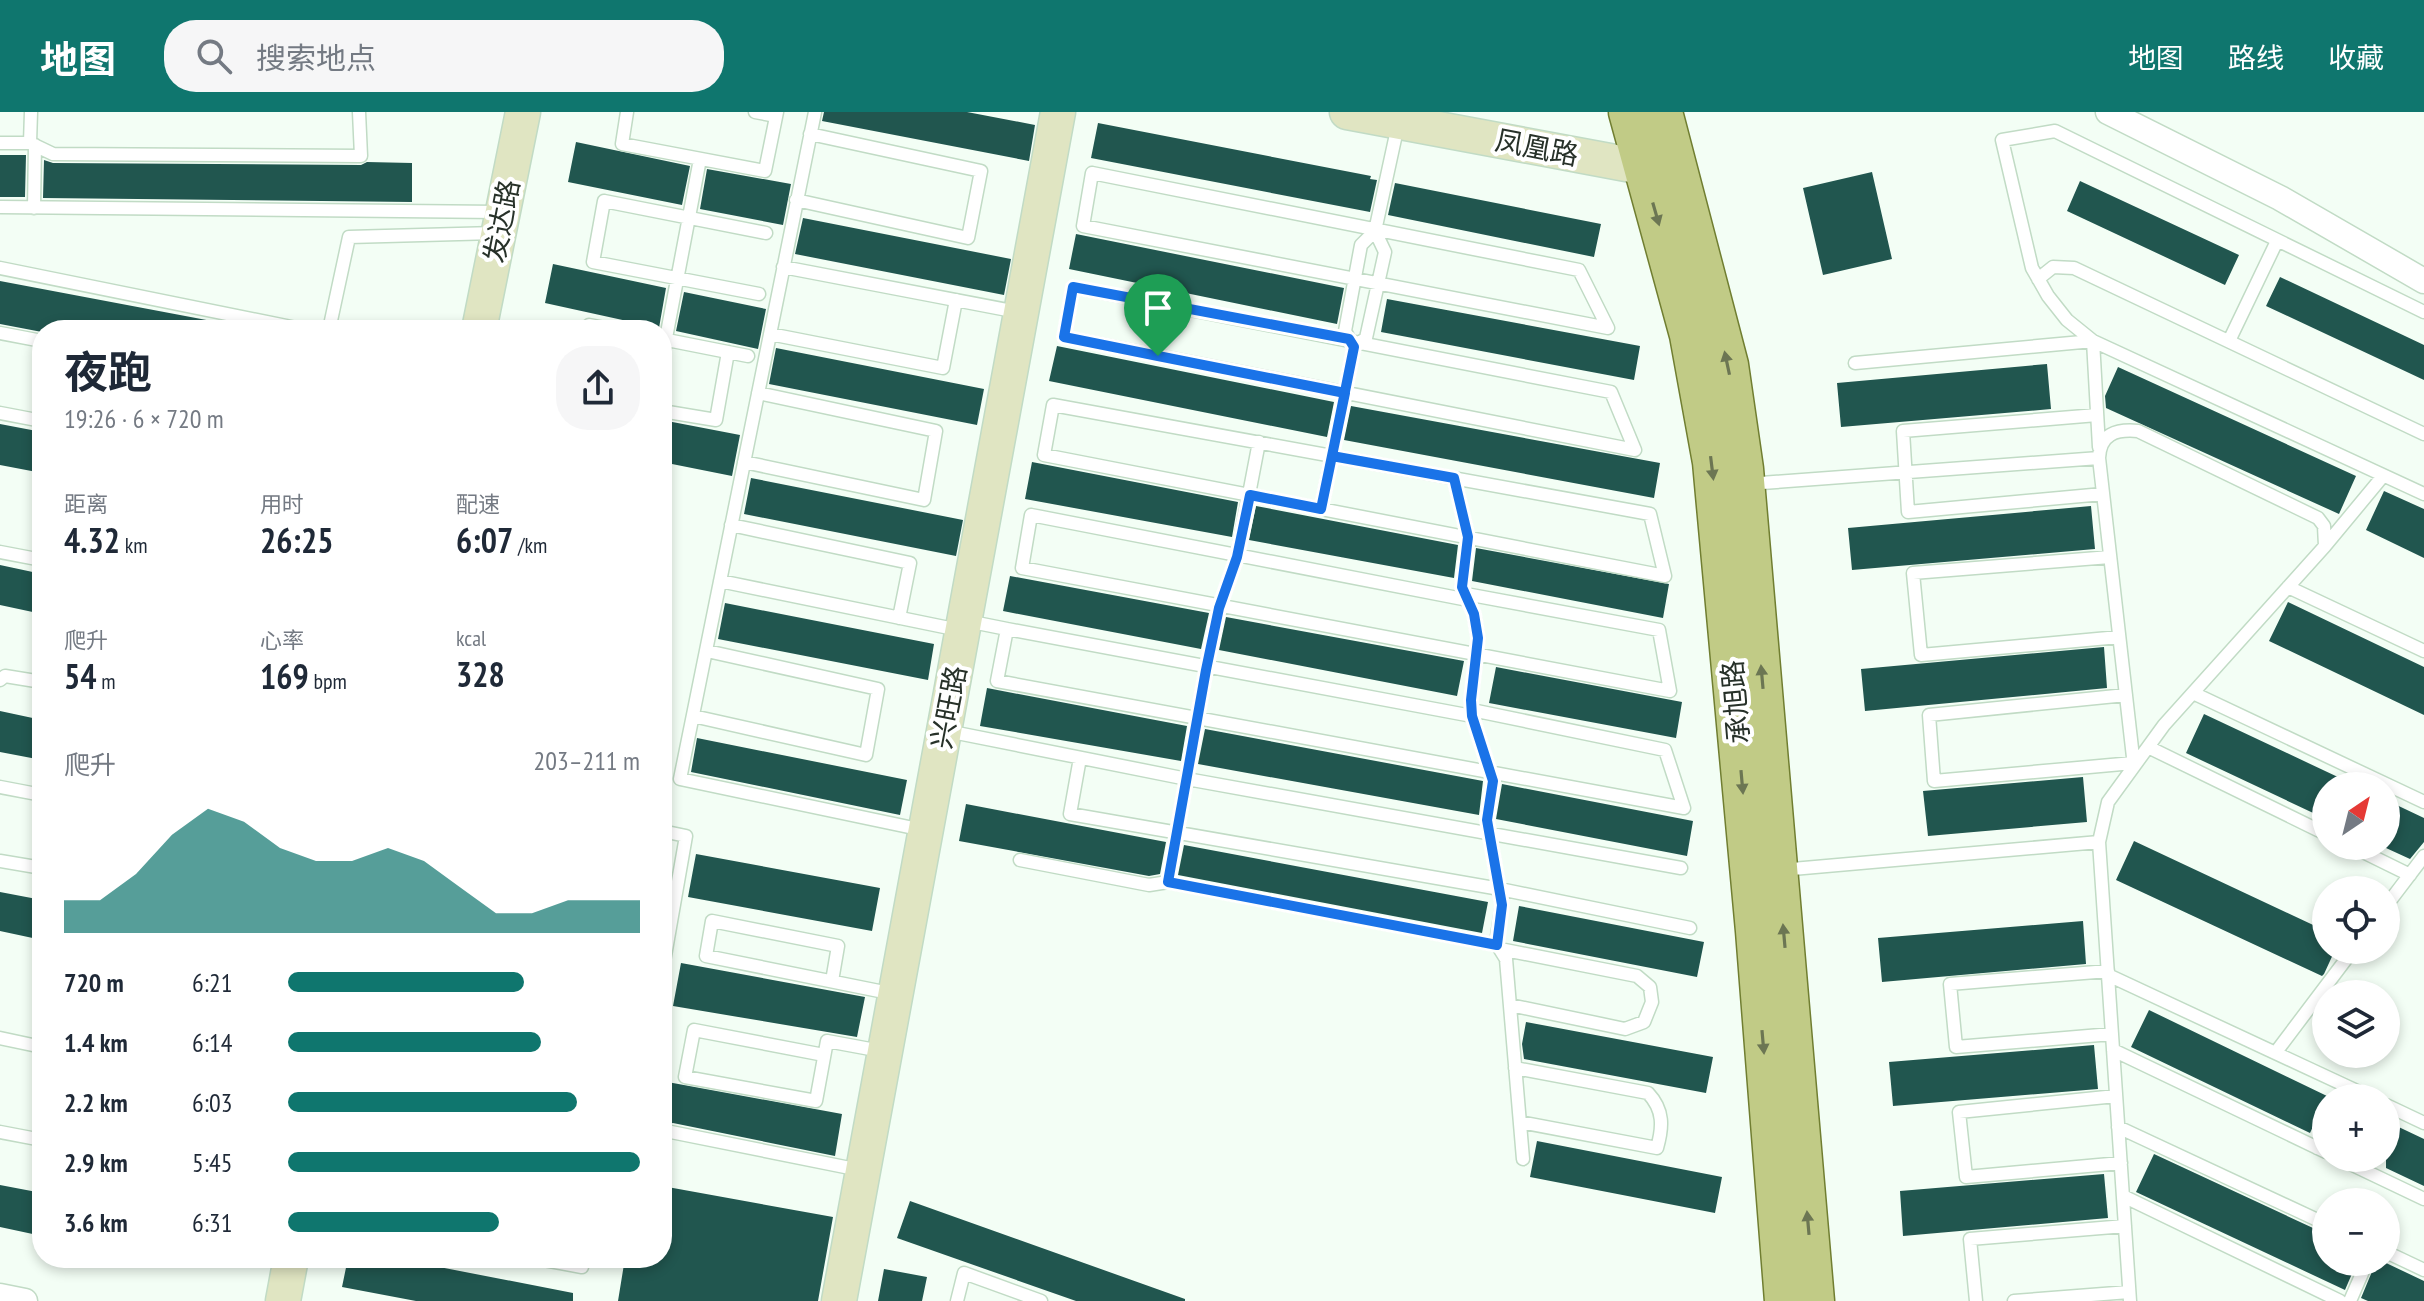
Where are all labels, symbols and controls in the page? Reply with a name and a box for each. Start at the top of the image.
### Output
search box [164,20,724,92]
text: 地图 [40,34,116,83]
icon: search [192,34,236,78]
text: 搜索地点 [256,38,376,77]
text: 地图 [2128,39,2184,76]
text: 路线 [2228,39,2284,76]
text: 收藏 [2328,39,2384,76]
street label: 凤凰路 [1492,121,1582,173]
street label: 发达路 [475,176,527,266]
one-way arrow [1650,203,1663,227]
pin [1124,274,1192,356]
icon: arrive [1136,286,1180,330]
text: 夜跑 [64,343,152,400]
button: share [556,346,640,430]
one-way arrow [1721,351,1733,376]
text: 19:26 · 6 × 720 m [64,402,224,435]
one-way arrow [1706,456,1719,481]
text: 距离 [64,490,108,518]
text: 用时 [260,490,304,518]
text: 配速 [456,490,500,518]
text: 4.32 [64,518,120,562]
text: 26:25 [260,518,334,562]
text: 6:07 [456,518,513,562]
text: km [120,531,148,559]
text: /km [513,531,547,559]
text: kcal [456,624,486,652]
text: 爬升 [64,626,108,654]
text: 心率 [260,626,304,654]
text: 328 [456,652,505,696]
text: 54 [64,654,97,698]
text: 169 [260,654,309,698]
street label: 承旭路 [1713,659,1757,745]
street label: 兴旺路 [922,662,974,752]
one-way arrow [1755,664,1768,689]
text: m [97,667,116,695]
text: bpm [309,667,347,695]
text: 203–211 m [534,744,640,777]
text: 爬升 [64,748,116,781]
one-way arrow [1735,770,1748,795]
north arrow [2312,772,2400,860]
map controls [2312,772,2400,1276]
button: locate [2312,876,2400,964]
one-way arrow [1777,923,1790,948]
text: 720 m [64,966,124,999]
text: 6:21 [192,966,232,999]
button: layers [2312,980,2400,1068]
text: 1.4 km [64,1026,128,1059]
text: 6:14 [192,1026,232,1059]
one-way arrow [1757,1029,1770,1054]
button: + [2312,1084,2400,1172]
text: 2.2 km [64,1086,128,1119]
text: 6:03 [192,1086,232,1119]
text: 2.9 km [64,1146,128,1179]
text: 5:45 [192,1146,232,1179]
button: − [2312,1188,2400,1276]
text: 3.6 km [64,1206,128,1239]
text: 6:31 [192,1206,232,1239]
one-way arrow [1801,1210,1814,1235]

